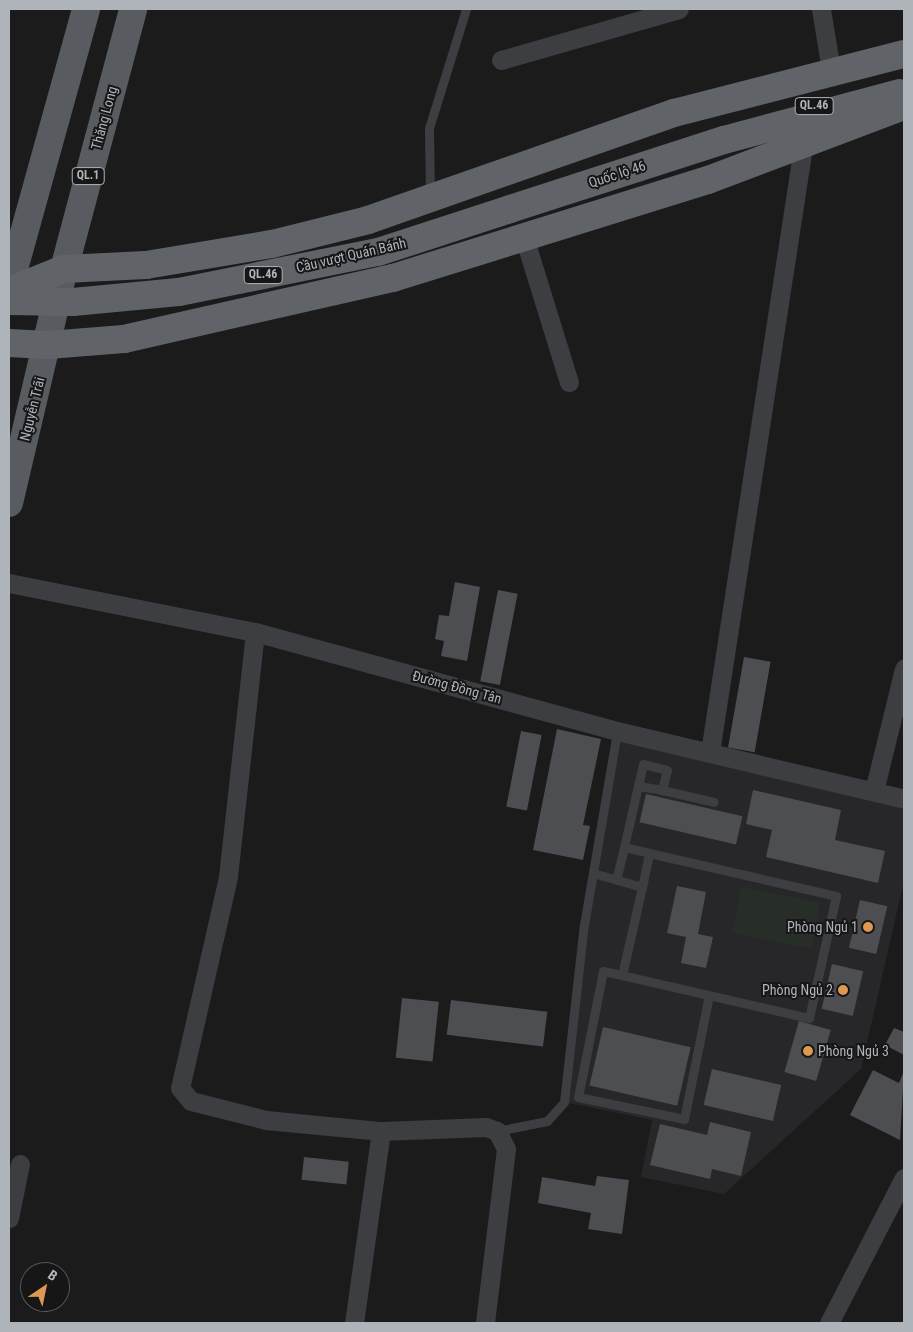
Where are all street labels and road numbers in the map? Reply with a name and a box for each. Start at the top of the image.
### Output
street label: Thăng Long [87,84,121,152]
road number: QL.46 [794,96,834,115]
street label: Quốc lộ 46 [586,157,648,191]
road number: QL.1 [70,167,106,186]
street label: Cầu vượt Quán Bánh [294,234,408,276]
road number: QL.46 [243,266,283,284]
street label: Nguyễn Trãi [16,375,48,443]
street label: Đường Đồng Tân [410,667,504,707]

